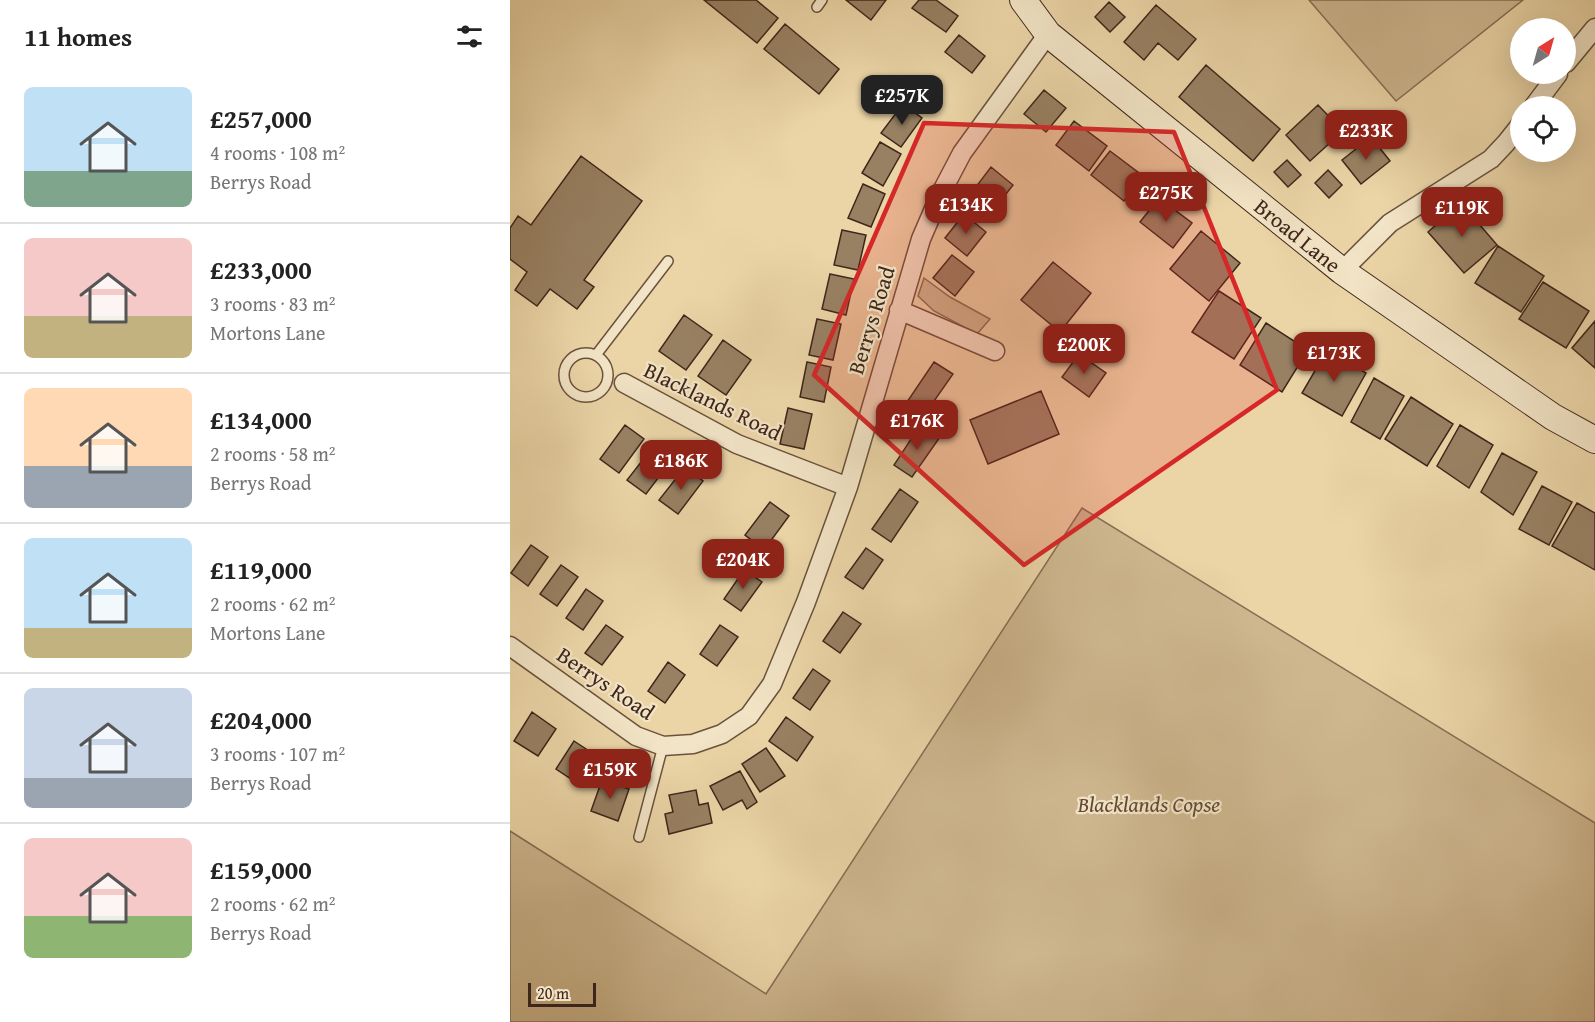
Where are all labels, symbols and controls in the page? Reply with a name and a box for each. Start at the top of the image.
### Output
text: 11 homes [24,17,132,56]
north arrow [1510,18,1576,84]
map controls [1510,18,1576,162]
icon: filters [453,20,486,53]
pin: £257K [860,75,944,126]
text: £257K [875,80,929,109]
button: locate [1510,96,1576,162]
text: £257,000 [210,99,312,138]
pin: £233K [1324,110,1408,161]
icon: home [72,111,144,183]
text: £233K [1339,115,1393,144]
text: 4 rooms · 108 m² [210,138,345,167]
text: Berrys Road [210,167,311,196]
pin: £275K [1124,172,1208,223]
text: £275K [1139,177,1193,206]
pin: £134K [924,184,1008,235]
pin: £119K [1420,187,1504,238]
text: £134K [939,189,993,218]
street label: Broad Lane [1248,190,1348,280]
text: £119K [1435,192,1489,221]
text: £233,000 [210,250,312,289]
icon: home [72,262,144,334]
street label: Berrys Road [839,262,903,378]
text: 3 rooms · 83 m² [210,289,336,318]
text: Mortons Lane [210,318,326,347]
pin: £200K [1042,324,1126,375]
text: £200K [1057,329,1111,358]
pin: £173K [1292,332,1376,383]
text: £173K [1307,337,1361,366]
street label: Blacklands Road [639,354,788,448]
text: £134,000 [210,400,312,439]
pin: £176K [875,400,959,451]
text: £176K [890,405,944,434]
icon: home [72,412,144,484]
text: 2 rooms · 58 m² [210,439,336,468]
pin: £186K [639,440,723,491]
text: £186K [654,445,708,474]
text: Berrys Road [210,468,311,497]
pin: £204K [701,539,785,590]
text: £204K [716,544,770,573]
text: £119,000 [210,550,312,589]
icon: home [72,562,144,634]
text: 2 rooms · 62 m² [210,589,336,618]
text: Mortons Lane [210,618,326,647]
street label: Berrys Road [551,639,661,728]
text: £204,000 [210,700,312,739]
icon: home [72,712,144,784]
text: 3 rooms · 107 m² [210,739,345,768]
pin: £159K [568,749,652,800]
text: £159K [583,754,637,783]
text: Berrys Road [210,768,311,797]
park label: Blacklands Copse [1077,788,1220,820]
text: £159,000 [210,850,312,889]
icon: home [72,862,144,934]
text: 2 rooms · 62 m² [210,889,336,918]
text: Berrys Road [210,918,311,947]
scale bar [528,980,596,1008]
text: 20 m [537,981,569,1005]

